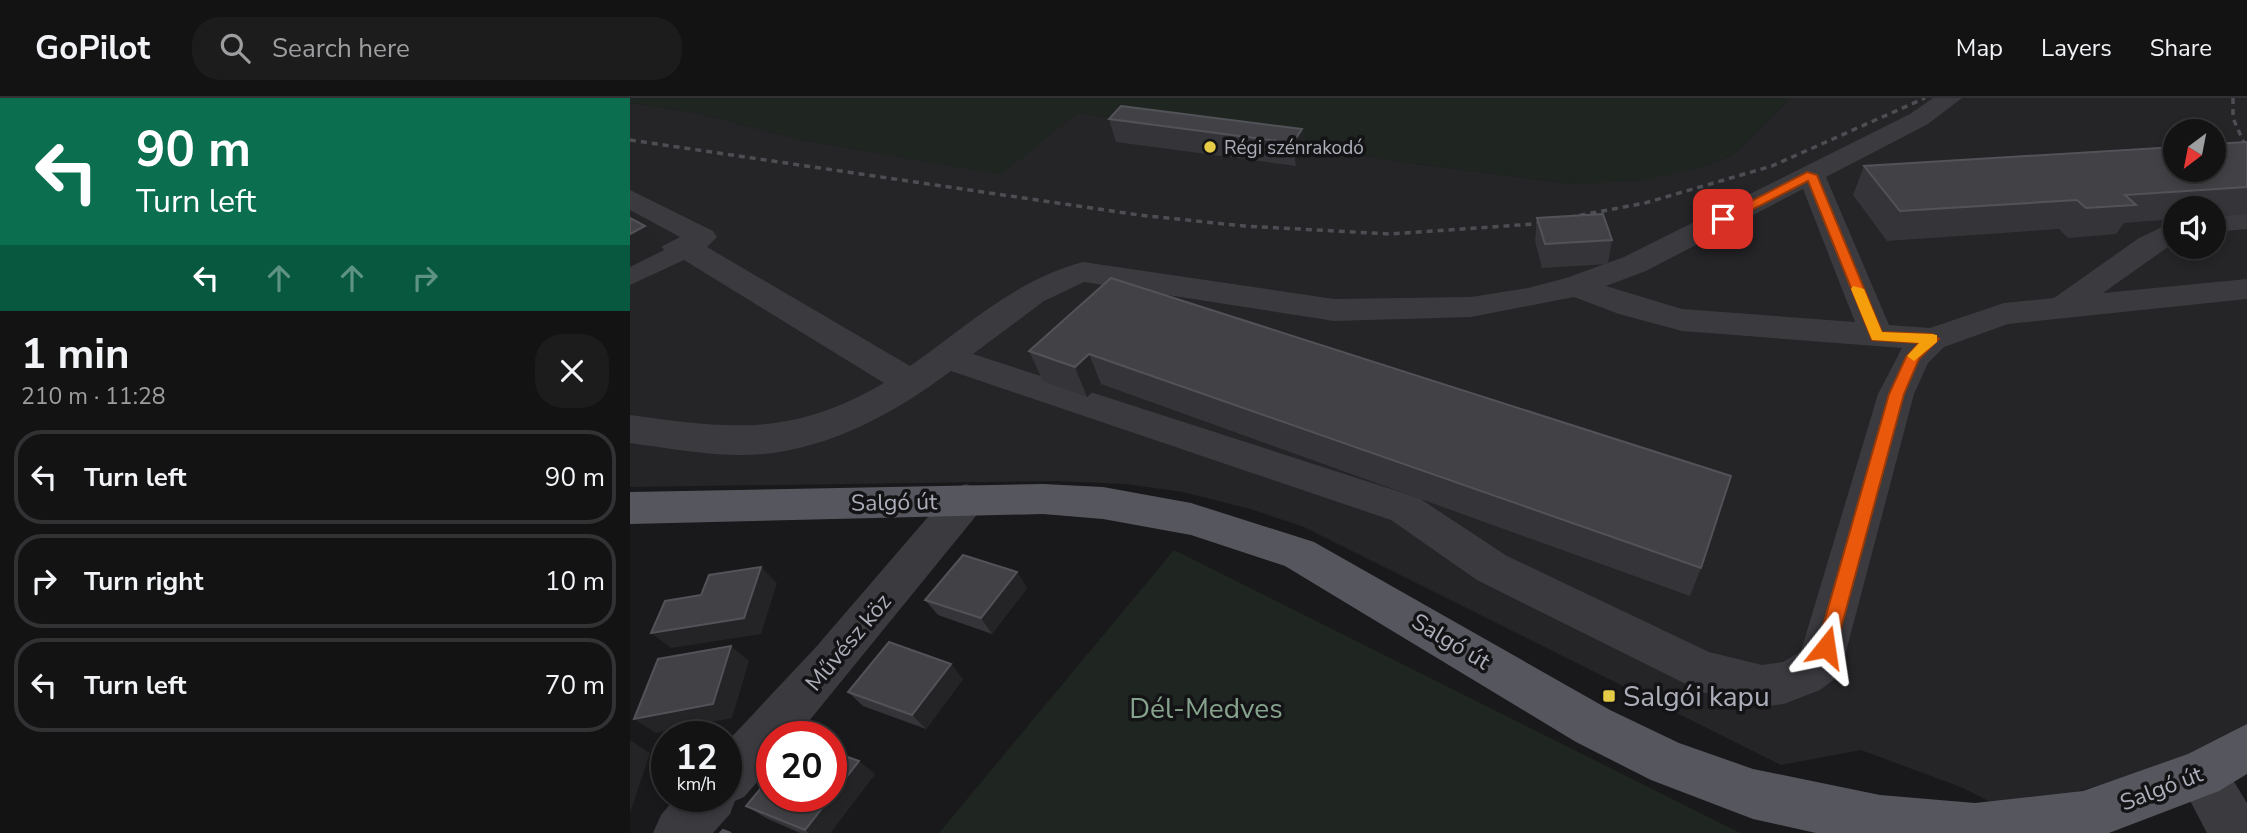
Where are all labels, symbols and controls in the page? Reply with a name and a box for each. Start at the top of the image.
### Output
search box [192,17,682,80]
text: GoPilot [35,26,150,71]
icon: search [216,29,254,67]
text: Search here [272,31,410,66]
text: Map [1956,32,2003,64]
text: Layers [2041,32,2112,64]
text: Share [2150,32,2212,64]
text: 90 m [136,116,251,183]
north arrow [2163,119,2226,182]
map controls [2163,119,2226,259]
icon: left [21,126,112,217]
place label: Régi szénrakodó [1224,135,1364,161]
marker: Régi szénrakodó [1202,139,1218,155]
text: Turn left [136,180,256,223]
pin [1693,189,1753,249]
button: sound [2163,196,2226,259]
icon: arrive [1704,200,1742,238]
icon: left [187,259,225,297]
icon: ahead [260,259,298,297]
icon: ahead [333,259,371,297]
icon: right [406,259,444,297]
text: 1 min [21,326,130,383]
button: close [535,334,609,408]
text: 210 m · 11:28 [21,381,166,412]
icon: left [25,458,63,496]
text: Turn left [84,460,187,495]
text: 90 m [545,460,605,495]
street label: Salgó út [851,486,938,519]
icon: right [25,562,63,600]
text: Turn right [84,564,203,599]
text: 10 m [545,564,605,599]
street label: Művész köz [798,587,898,698]
street label: Salgó út [1406,606,1496,677]
position arrow [1789,610,1863,684]
icon: left [25,666,63,704]
text: Turn left [84,668,187,703]
text: 70 m [545,668,605,703]
place label: Salgói kapu [1623,678,1770,716]
marker: Salgói kapu [1601,688,1617,704]
park label: Dél-Medves [1129,690,1283,728]
speed limit sign: 20 [756,721,847,812]
text: 12 [675,734,718,781]
street label: Salgó út [2115,758,2208,818]
text: km/h [677,772,716,796]

